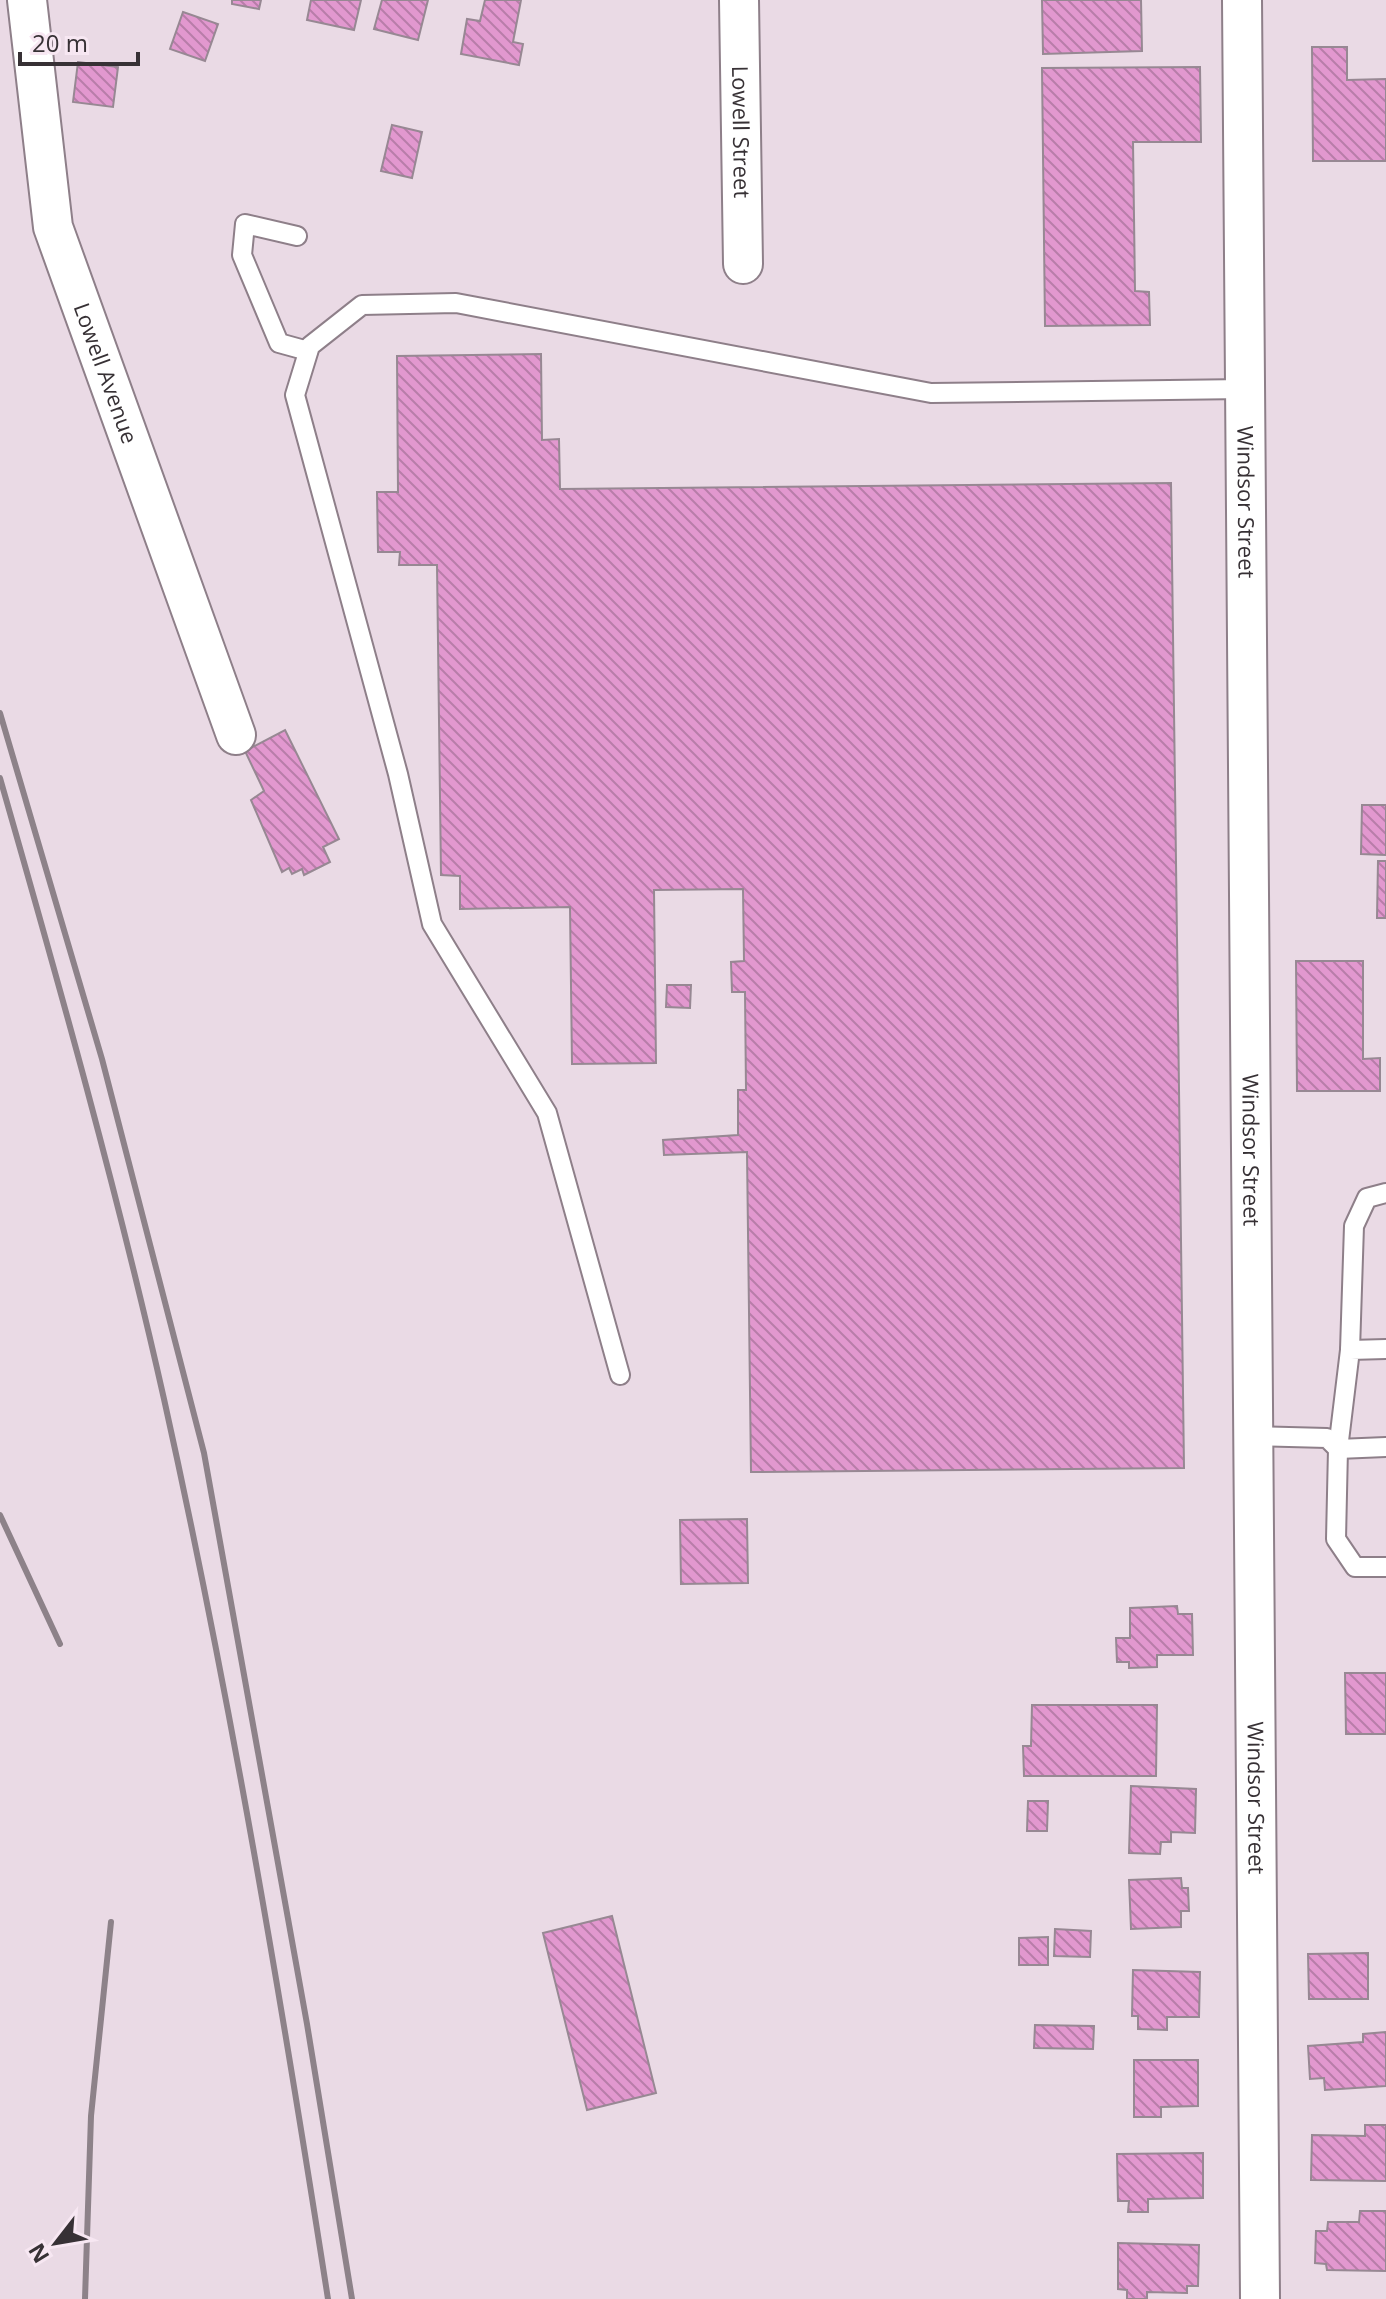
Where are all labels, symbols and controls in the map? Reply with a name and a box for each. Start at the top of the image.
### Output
scale bar [20,16,138,66]
text: 20 m [32,26,88,59]
street label: Lowell Street [726,66,758,199]
street label: Lowell Avenue [68,298,146,448]
street label: Windsor Street [1231,425,1263,579]
street label: Windsor Street [1236,1073,1268,1227]
street label: Windsor Street [1241,1721,1273,1875]
north arrow [16,2203,96,2283]
text: N [21,2238,55,2269]

